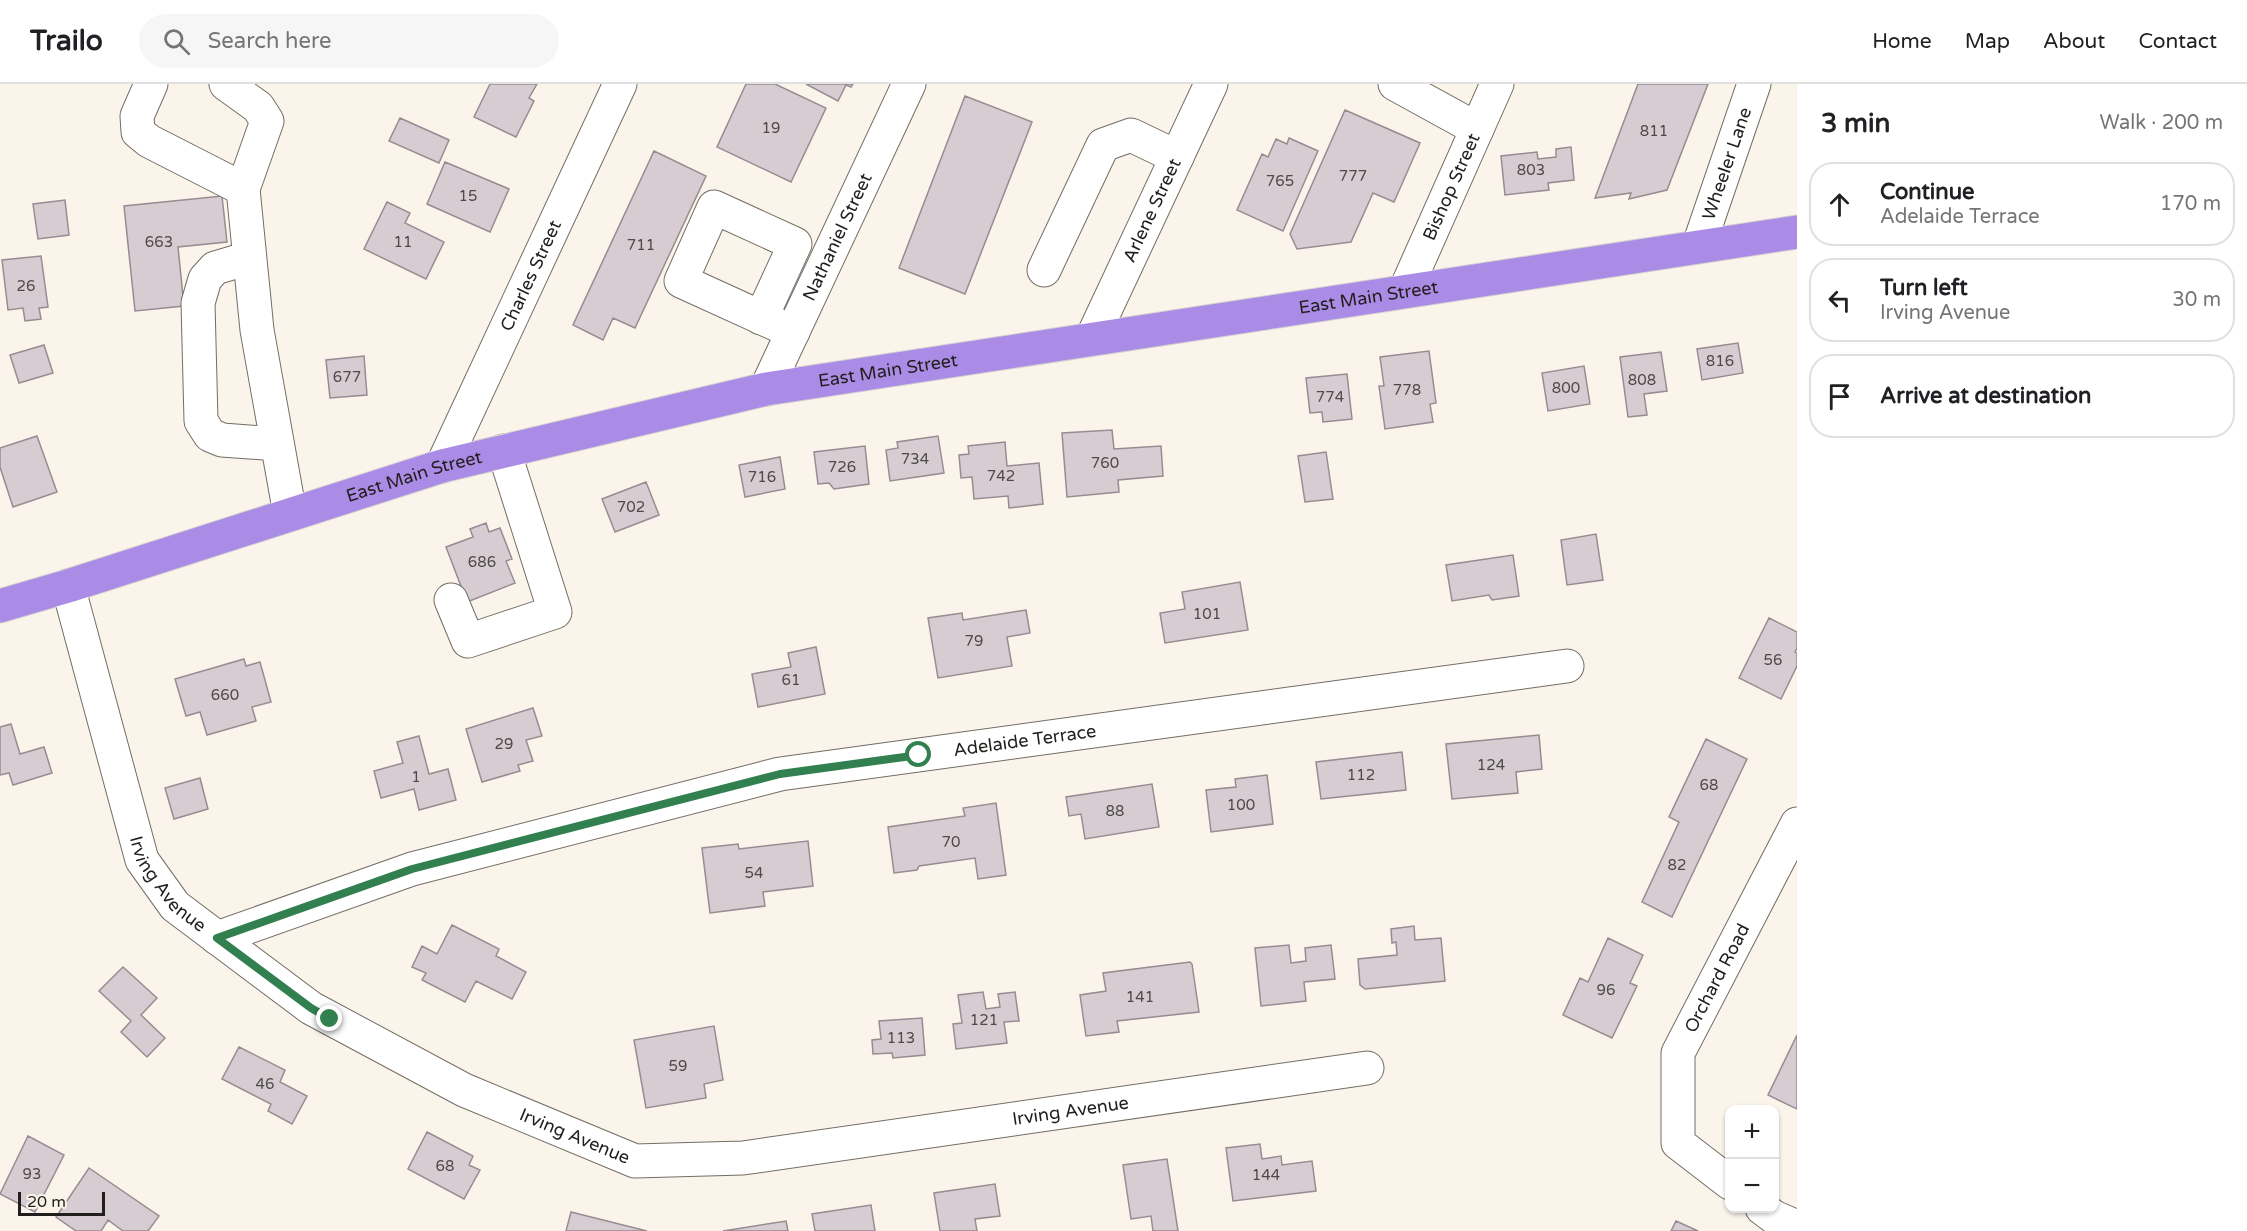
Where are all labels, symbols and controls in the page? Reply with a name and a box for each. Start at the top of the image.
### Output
search box [139,14,559,68]
text: Trailo [30,24,103,58]
icon: search [160,25,193,58]
text: Search here [208,28,332,54]
text: Home [1872,29,1932,54]
text: Map [1965,29,2010,54]
text: About [2043,29,2105,54]
text: Contact [2138,29,2217,54]
street label: Wheeler Lane [1697,104,1756,223]
text: 3 min [1821,108,1890,139]
text: Walk · 200 m [2100,111,2223,135]
house number: 19 [762,119,780,137]
house number: 811 [1640,122,1668,140]
street label: Bishop Street [1418,130,1485,244]
street label: Arlene Street [1118,155,1186,266]
house number: 803 [1517,161,1545,179]
house number: 777 [1339,167,1367,185]
street label: Nathaniel Street [798,169,877,304]
house number: 765 [1266,172,1294,190]
text: Continue [1880,179,1975,205]
house number: 15 [459,187,477,205]
icon: ahead [1823,188,1856,221]
text: 170 m [2160,192,2221,216]
text: Adelaide Terrace [1880,205,2040,229]
street label: Charles Street [495,216,566,335]
house number: 663 [145,233,173,251]
house number: 11 [394,233,412,251]
house number: 711 [627,236,655,254]
text: Turn left [1880,275,1968,301]
street label: East Main Street [1297,276,1440,319]
house number: 26 [17,277,35,295]
icon: left [1823,284,1856,317]
text: 30 m [2172,288,2221,312]
text: Irving Avenue [1880,301,2010,325]
street label: East Main Street [817,349,959,392]
house number: 816 [1706,352,1734,370]
house number: 677 [333,368,361,386]
house number: 808 [1628,371,1656,389]
house number: 800 [1552,379,1580,397]
icon: arrive [1823,380,1856,413]
house number: 778 [1393,381,1421,399]
text: Arrive at destination [1880,383,2091,409]
house number: 774 [1316,388,1344,406]
street label: East Main Street [343,446,484,507]
house number: 734 [901,450,929,468]
house number: 760 [1091,454,1119,472]
house number: 726 [828,458,856,476]
house number: 742 [987,467,1015,485]
house number: 716 [748,468,776,486]
house number: 702 [617,498,645,516]
house number: 686 [468,553,496,571]
house number: 101 [1193,605,1221,623]
house number: 79 [965,632,983,650]
house number: 56 [1764,651,1782,669]
house number: 61 [782,671,800,689]
house number: 660 [211,686,239,704]
street label: Adelaide Terrace [952,720,1098,761]
house number: 29 [495,735,513,753]
route start [905,741,931,767]
house number: 124 [1477,756,1505,774]
house number: 112 [1347,766,1375,784]
house number: 1 [411,768,421,786]
house number: 68 [1700,776,1718,794]
house number: 100 [1227,796,1255,814]
house number: 88 [1106,802,1124,820]
street label: Irving Avenue [125,833,211,937]
house number: 70 [942,833,960,851]
house number: 82 [1668,856,1686,874]
house number: 54 [745,864,763,882]
street label: Orchard Road [1680,920,1754,1036]
house number: 96 [1597,981,1615,999]
house number: 141 [1126,988,1154,1006]
route end [316,1005,342,1031]
house number: 121 [970,1011,998,1029]
house number: 113 [887,1029,915,1047]
house number: 59 [669,1057,687,1075]
house number: 46 [256,1075,274,1093]
street label: Irving Avenue [1011,1092,1130,1130]
street label: Irving Avenue [516,1103,633,1169]
map controls [1725,1105,1779,1213]
button: + [1725,1105,1779,1159]
house number: 68 [436,1157,454,1175]
button: − [1725,1159,1779,1213]
house number: 93 [23,1165,41,1183]
house number: 144 [1252,1166,1280,1184]
scale bar [18,1189,105,1216]
text: 20 m [27,1192,66,1212]

